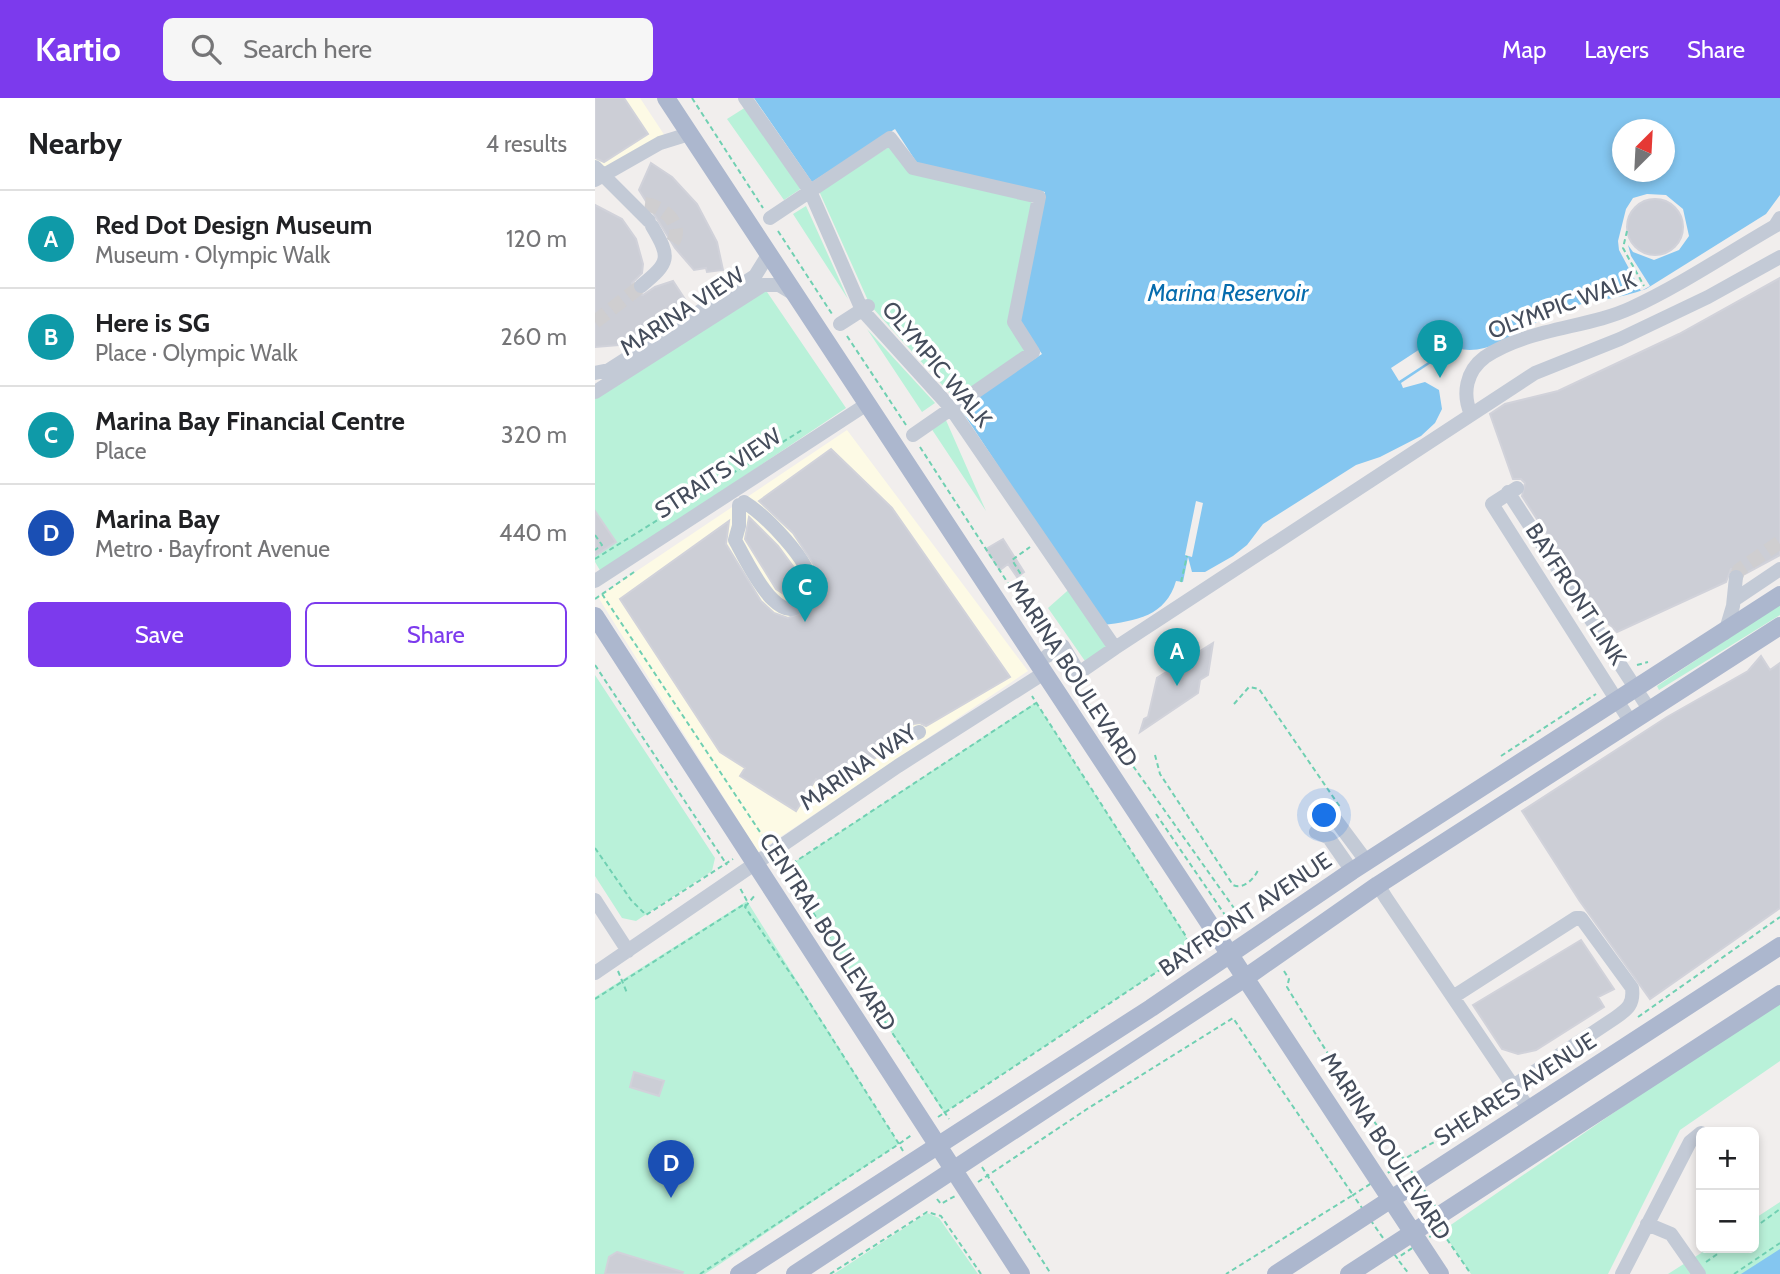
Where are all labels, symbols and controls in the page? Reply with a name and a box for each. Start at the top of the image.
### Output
search box [163,18,653,81]
text: Kartio [35,29,121,69]
icon: search [187,30,225,68]
text: Search here [243,33,372,65]
text: Map [1502,35,1546,64]
text: Layers [1584,35,1649,64]
text: Share [1687,35,1745,64]
north arrow [1612,119,1675,182]
text: Nearby [28,125,122,162]
text: 4 results [486,130,567,158]
text: Red Dot Design Museum [95,209,372,241]
text: A [44,225,58,253]
text: 120 m [506,225,567,253]
text: Museum · Olympic Walk [95,241,330,269]
street label: MARINA VIEW [615,260,750,362]
street label: OLYMPIC WALK [1484,265,1640,345]
water label: Marina Reservoir [1147,278,1310,307]
street label: OLYMPIC WALK [876,295,998,433]
text: Here is SG [95,307,210,339]
pin: B [1417,320,1463,378]
text: B [44,323,58,351]
text: 260 m [500,323,567,351]
text: Place · Olympic Walk [95,339,298,367]
text: Marina Bay Financial Centre [95,405,405,437]
text: C [44,421,58,449]
text: 320 m [501,421,567,449]
street label: STRAITS VIEW [650,422,787,524]
text: Place [95,437,147,465]
text: Marina Bay [95,503,220,535]
street label: BAYFRONT LINK [1520,518,1632,670]
text: D [43,519,59,547]
text: 440 m [499,519,567,547]
text: Metro · Bayfront Avenue [95,535,330,563]
pin: C [782,564,828,622]
street label: MARINA BOULEVARD [1002,574,1144,772]
button: Save [28,602,291,667]
button: Share [305,602,567,667]
pin: A [1154,628,1200,686]
street label: MARINA WAY [794,717,922,816]
your location [1307,798,1341,832]
street label: CENTRAL BOULEVARD [754,828,902,1036]
street label: BAYFRONT AVENUE [1153,846,1337,982]
street label: SHEARES AVENUE [1429,1026,1601,1152]
street label: MARINA BOULEVARD [1315,1047,1457,1245]
map controls [1696,1127,1759,1253]
button: + [1696,1127,1759,1190]
pin: D [648,1140,694,1198]
button: − [1696,1190,1759,1253]

